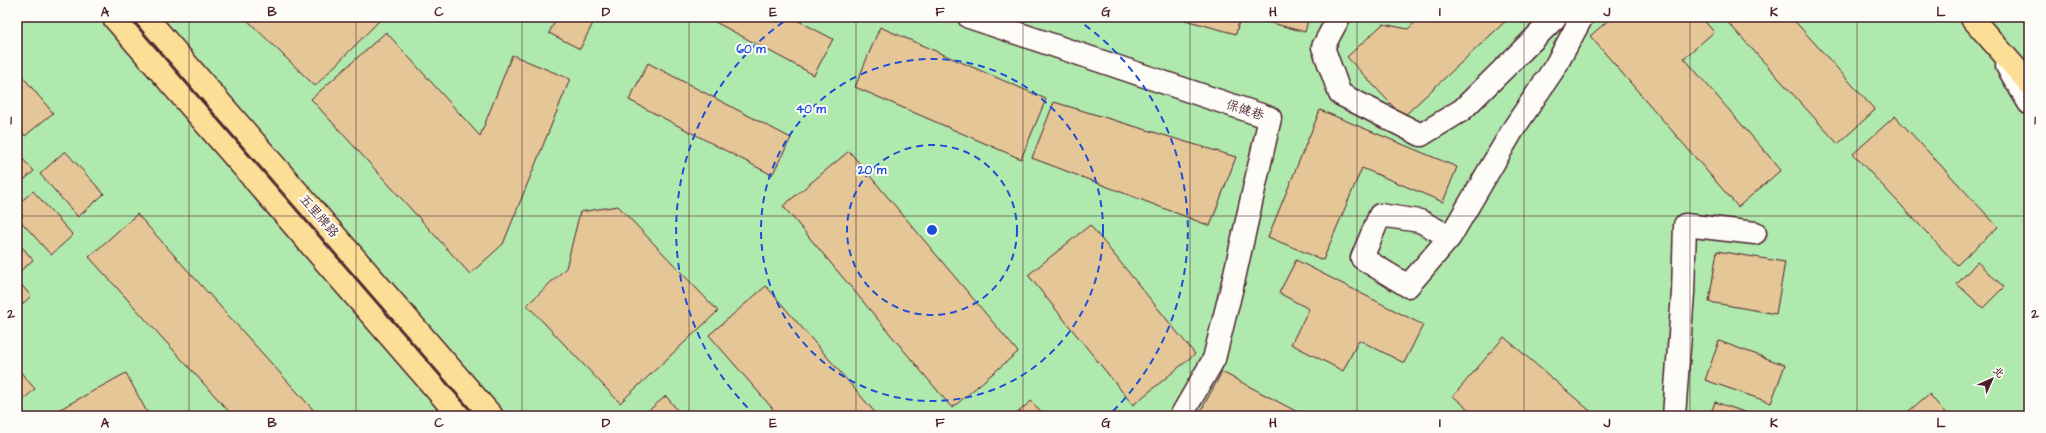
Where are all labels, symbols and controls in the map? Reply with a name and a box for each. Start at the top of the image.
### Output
text: A [101,3,110,21]
text: B [267,3,277,21]
text: C [434,3,444,21]
text: D [602,3,611,21]
text: E [769,3,777,21]
text: F [935,3,945,21]
text: G [1101,3,1111,21]
text: H [1269,3,1277,21]
text: I [1439,3,1441,21]
text: J [1603,3,1611,21]
text: K [1770,3,1778,21]
text: L [1936,3,1946,21]
text: 60 m [736,41,766,58]
street label: 保健巷 [1224,95,1266,125]
text: 40 m [796,101,827,118]
text: 1 [10,111,12,129]
text: 1 [2034,111,2036,129]
text: 20 m [857,162,887,179]
street label: 五里牌路 [295,190,343,242]
centre of rings [925,223,939,237]
text: 2 [6,305,15,323]
text: 2 [2030,305,2039,323]
north arrow [1972,359,2012,399]
text: 北 [1990,363,2008,381]
text: A [101,414,110,432]
text: B [267,414,277,432]
text: C [434,414,444,432]
text: D [602,414,611,432]
text: E [769,414,777,432]
text: F [935,414,945,432]
text: G [1101,414,1111,432]
text: H [1269,414,1277,432]
text: I [1439,414,1441,432]
text: J [1603,414,1611,432]
text: K [1770,414,1778,432]
text: L [1936,414,1946,432]

